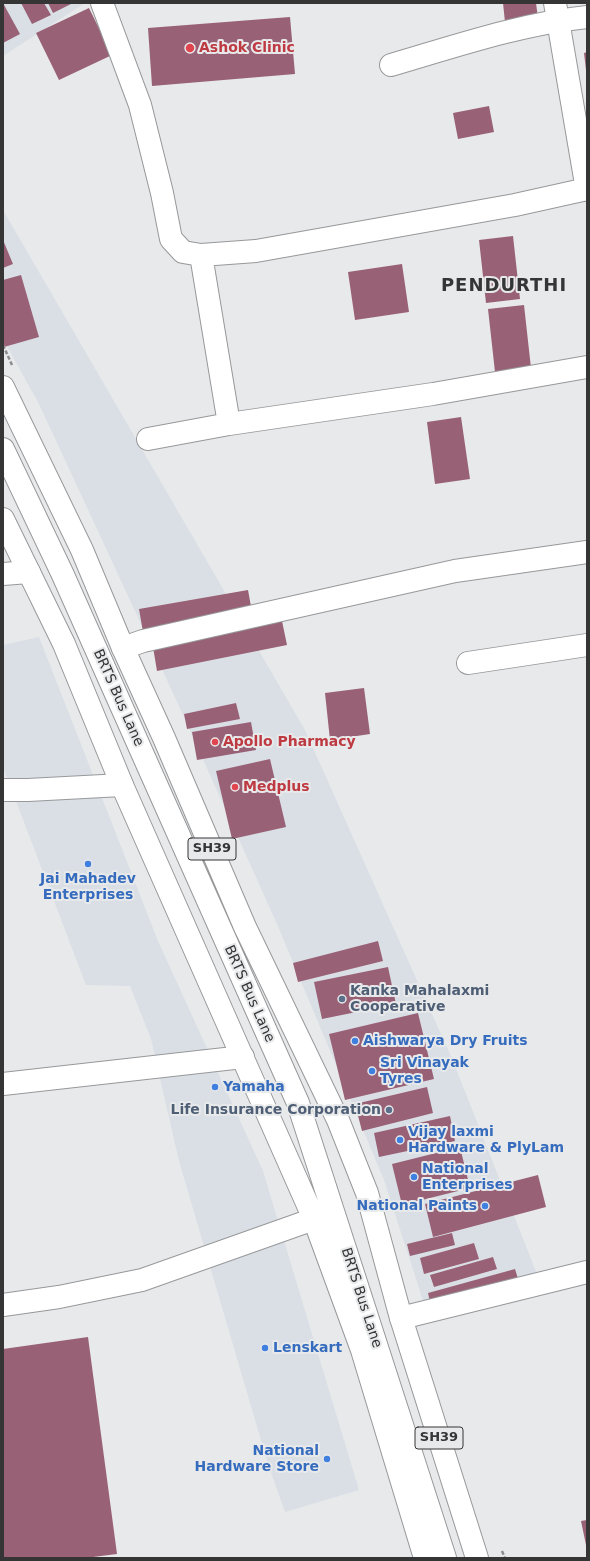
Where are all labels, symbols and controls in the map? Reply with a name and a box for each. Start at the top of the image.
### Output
place label: Ashok Clinic [199,40,295,56]
marker: Ashok Clinic [184,42,196,54]
district label: PENDURTHI [441,275,567,297]
street label: BRTS Bus Lane [89,647,147,749]
place label: Apollo Pharmacy [223,734,356,750]
marker: Apollo Pharmacy [210,737,220,747]
place label: Medplus [243,779,310,795]
marker: Medplus [230,782,240,792]
road number: SH39 [188,838,236,860]
marker: Jai Mahadev Enterprises [83,859,93,869]
place label: Jai Mahadev Enterprises [40,871,136,904]
street label: BRTS Bus Lane [220,943,278,1045]
place label: Kanka Mahalaxmi Cooperative [350,983,489,1016]
marker: Kanka Mahalaxmi Cooperative [337,994,347,1004]
place label: Aishwarya Dry Fruits [363,1033,528,1049]
marker: Aishwarya Dry Fruits [350,1036,360,1046]
place label: Sri Vinayak Tyres [380,1055,469,1088]
marker: Sri Vinayak Tyres [367,1066,377,1076]
place label: Yamaha [223,1079,285,1095]
marker: Yamaha [210,1082,220,1092]
place label: Life Insurance Corporation [170,1102,381,1118]
marker: Life Insurance Corporation [384,1105,394,1115]
place label: Vijay laxmi Hardware & PlyLam [408,1124,564,1156]
marker: Vijay laxmi Hardware & PlyLam [395,1135,405,1145]
place label: National Enterprises [422,1161,513,1194]
marker: National Enterprises [409,1172,419,1182]
place label: National Paints [357,1198,477,1214]
marker: National Paints [480,1201,490,1211]
street label: BRTS Bus Lane [337,1246,385,1350]
place label: Lenskart [273,1340,342,1356]
marker: Lenskart [260,1343,270,1353]
road number: SH39 [415,1427,463,1449]
place label: National Hardware Store [194,1443,319,1476]
marker: National Hardware Store [322,1454,332,1464]

